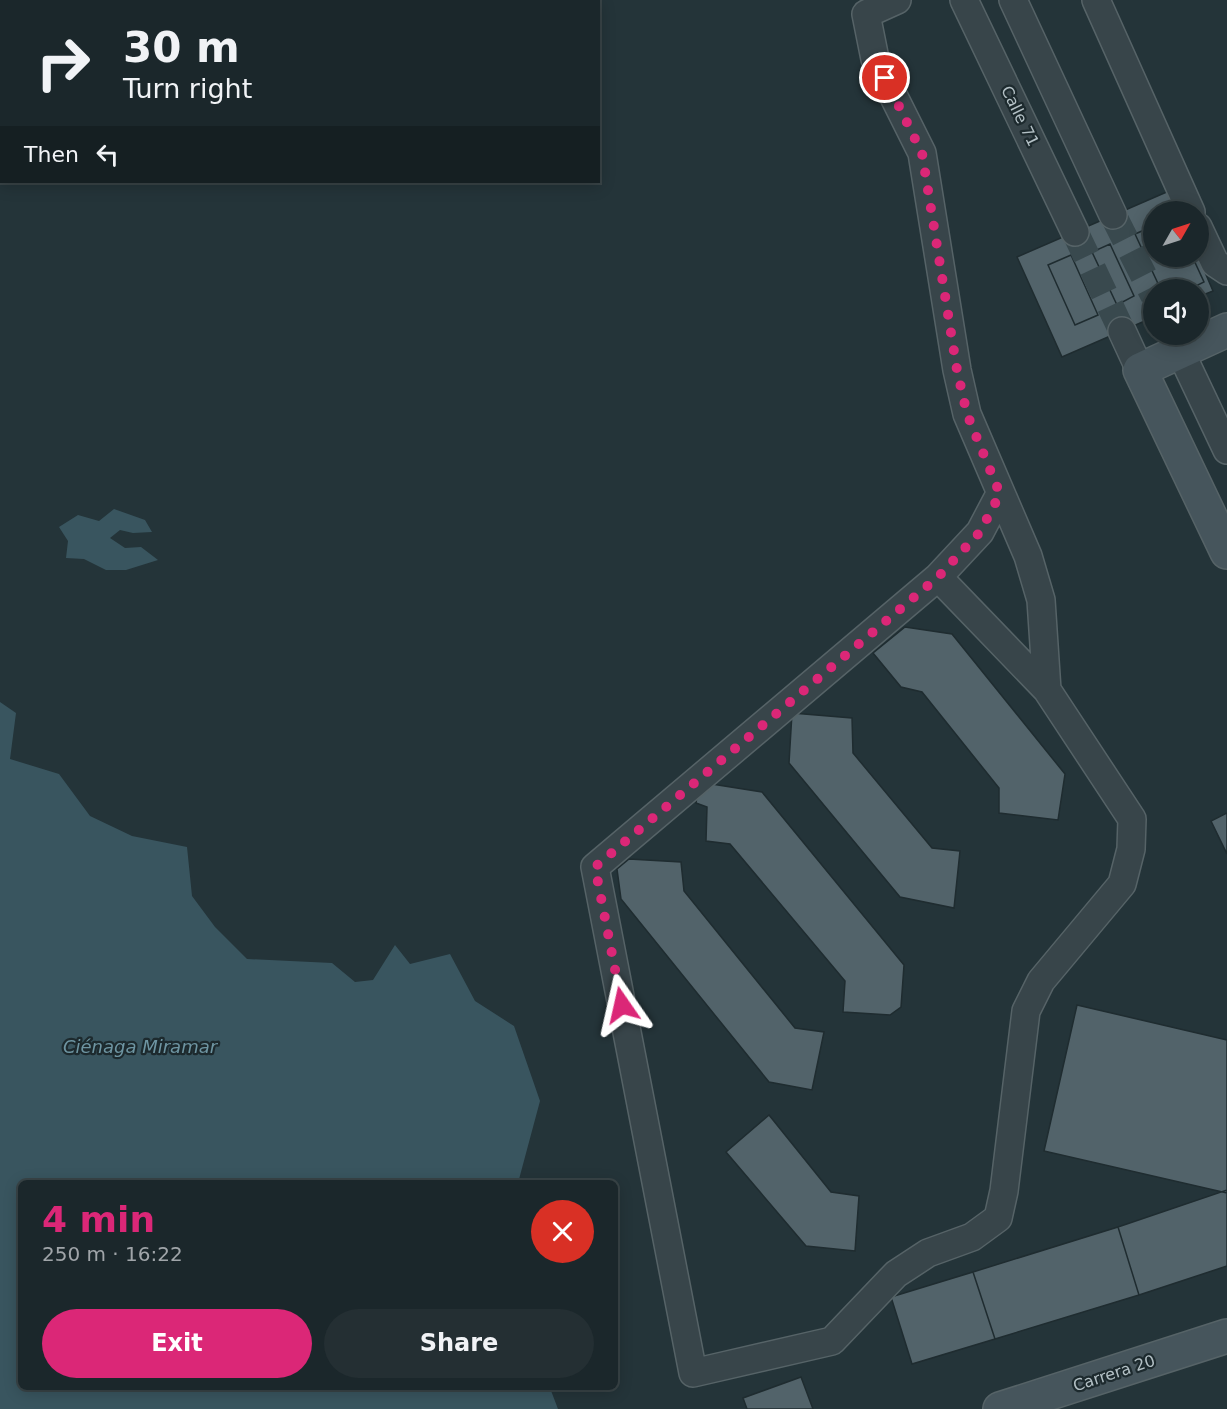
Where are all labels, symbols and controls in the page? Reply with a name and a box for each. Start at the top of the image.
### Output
text: 30 m [123,23,240,72]
icon: right [24,24,102,102]
pin [859,52,910,103]
icon: arrive [868,61,901,94]
text: Turn right [123,73,252,104]
street label: Calle 71 [997,83,1043,149]
icon: left [91,138,124,171]
text: Then [24,142,79,167]
north arrow [1143,201,1209,267]
map controls [1143,201,1209,345]
button: sound [1143,279,1209,345]
position arrow [590,973,654,1037]
water label: Ciénaga Miramar [63,1036,219,1057]
text: 4 min [42,1199,155,1240]
button: close [531,1200,594,1263]
text: 250 m · 16:22 [42,1242,183,1266]
button: Exit [42,1309,312,1378]
button: Share [324,1309,594,1378]
street label: Carrera 20 [1071,1351,1157,1395]

